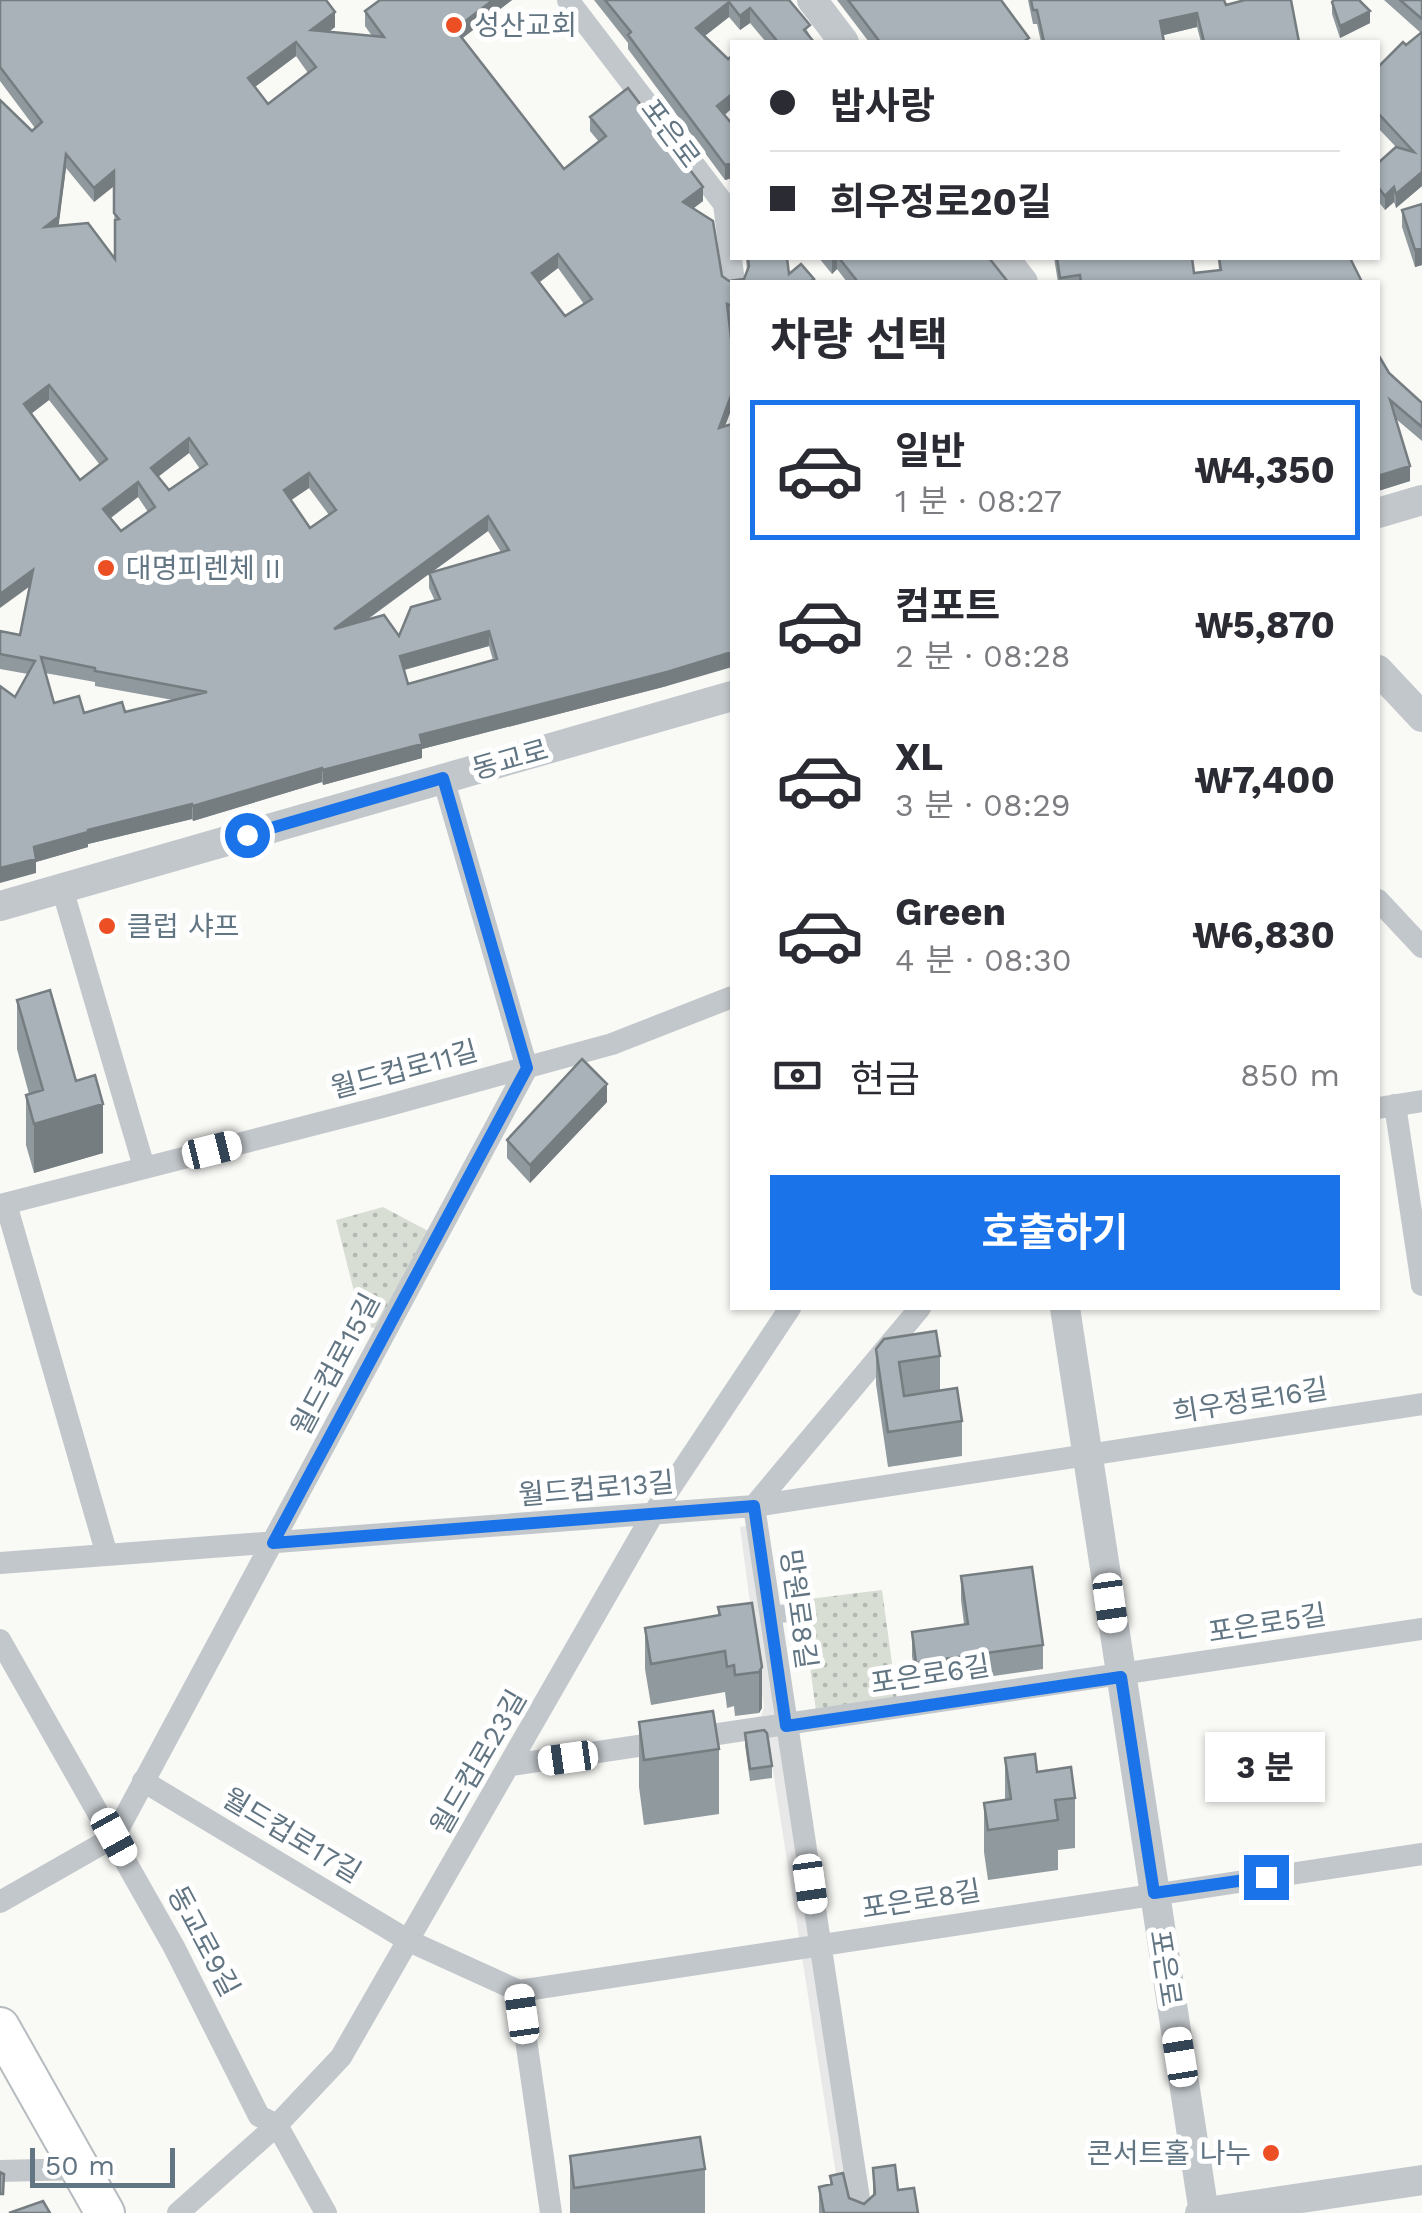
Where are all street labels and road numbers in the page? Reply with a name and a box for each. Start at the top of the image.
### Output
street label: 포은로 [634,93,707,174]
street label: 동교로 [468,733,552,786]
street label: 월드컵로11길 [327,1034,481,1105]
street label: 월드컵로15길 [284,1288,387,1441]
street label: 희우정로16길 [1170,1372,1330,1429]
street label: 월드컵로13길 [517,1465,675,1512]
street label: 망원로8길 [774,1547,823,1671]
street label: 포은로5길 [1206,1598,1329,1649]
street label: 포은로6길 [868,1649,992,1700]
street label: 월드컵로23길 [424,1684,533,1840]
street label: 월드컵로17길 [217,1781,367,1890]
street label: 포은로8길 [859,1874,983,1925]
street label: 동교로9길 [161,1880,246,2002]
street label: 포은로 [1143,1927,1188,2009]

